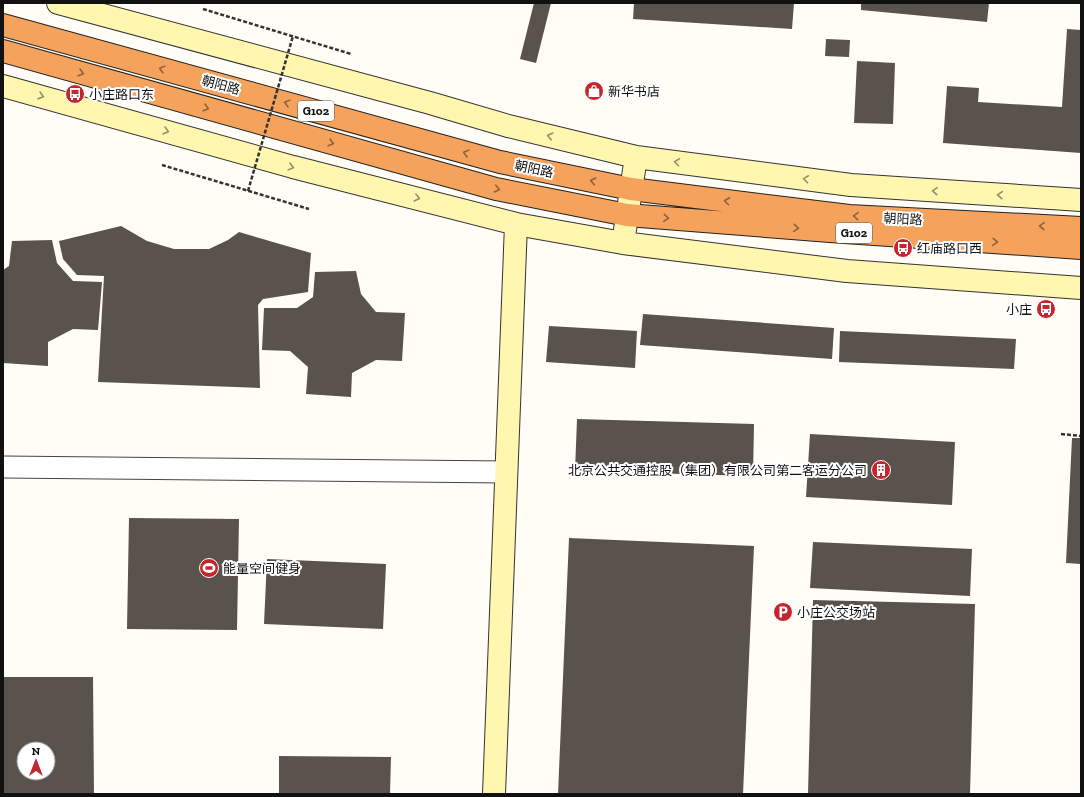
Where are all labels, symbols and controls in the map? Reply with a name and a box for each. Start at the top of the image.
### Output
one-way arrow [159,65,165,73]
one-way arrow [77,68,84,77]
street label: 朝阳路 [200,73,242,97]
shop icon: 新华书店 [583,80,605,102]
bus stop icon: 小庄路口东 [64,83,86,105]
place label: 新华书店 [608,84,660,99]
place label: 小庄路口东 [89,87,154,102]
one-way arrow [37,91,44,100]
one-way arrow [284,99,291,108]
road number: G102 [298,101,334,121]
one-way arrow [202,103,209,112]
one-way arrow [162,127,169,135]
one-way arrow [547,132,554,141]
one-way arrow [328,138,335,147]
one-way arrow [463,149,470,158]
street label: 朝阳路 [513,158,555,180]
one-way arrow [674,158,680,167]
one-way arrow [288,162,294,170]
one-way arrow [803,175,809,184]
one-way arrow [590,178,596,186]
one-way arrow [494,184,500,192]
one-way arrow [932,186,938,195]
one-way arrow [997,190,1003,199]
one-way arrow [414,194,420,202]
one-way arrow [724,197,730,206]
street label: 朝阳路 [883,210,923,228]
one-way arrow [853,212,859,220]
one-way arrow [663,213,669,222]
one-way arrow [1039,222,1045,231]
road number: G102 [836,223,872,243]
one-way arrow [793,224,799,233]
bus stop icon: 红庙路口西 [892,237,914,259]
one-way arrow [992,238,998,247]
place label: 红庙路口西 [917,241,982,256]
bus stop icon: 小庄 [1035,298,1057,320]
place label: 小庄 [1006,302,1032,317]
building icon: 北京公共交通控股（集团）有限公司第二客运分公司 [870,459,892,481]
place label: 北京公共交通控股（集团）有限公司第二客运分公司 [568,463,867,478]
sports icon: 能量空间健身 [198,557,220,579]
place label: 能量空间健身 [223,561,301,576]
parking icon: 小庄公交场站 [772,601,794,623]
place label: 小庄公交场站 [797,605,875,620]
north arrow [16,741,56,781]
text: N [32,745,41,758]

